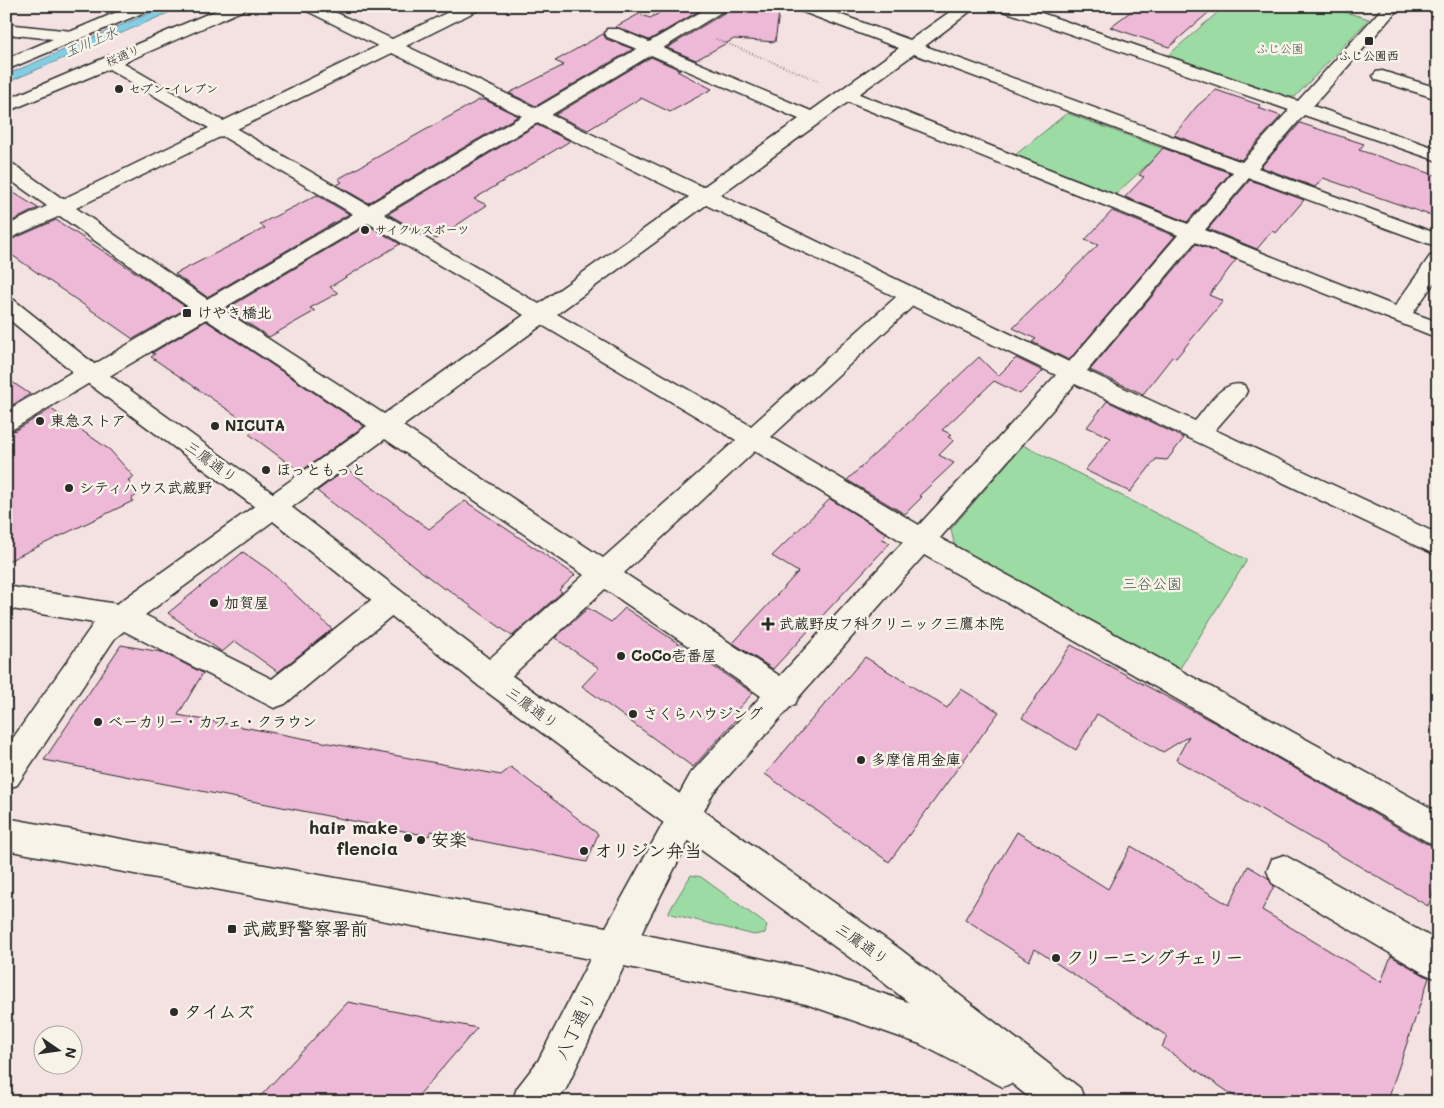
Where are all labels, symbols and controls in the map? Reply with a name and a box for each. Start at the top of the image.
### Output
water label: 玉川上水 [61,22,120,61]
marker: ふじ公園西 [1363,35,1375,47]
park label: ふじ公園 [1256,40,1304,56]
street label: 桜通り [103,41,142,69]
place label: ふじ公園西 [1339,47,1399,63]
place label: セブン-イレブン [129,80,218,96]
marker: セブン-イレブン [113,83,125,95]
place label: サイクルスポーツ [375,221,469,237]
marker: サイクルスポーツ [359,224,371,236]
place label: けやき橋北 [197,302,272,322]
marker: けやき橋北 [181,307,193,319]
place label: 東急ストア [50,410,126,430]
marker: 東急ストア [34,415,46,427]
place label: NICUTA [225,415,285,435]
marker: NICUTA [209,420,221,432]
street label: 三鷹通り [181,435,242,487]
place label: ほっともっと [276,459,366,479]
marker: ほっともっと [260,464,272,476]
place label: シティハウス武蔵野 [79,477,212,497]
marker: シティハウス武蔵野 [63,482,75,494]
park label: 三谷公園 [1122,573,1182,593]
place label: 加賀屋 [224,592,269,612]
marker: 加賀屋 [208,597,220,609]
place label: 武蔵野皮フ科クリニック三鷹本院 [779,613,1004,633]
marker: 武蔵野皮フ科クリニック三鷹本院 [761,617,775,631]
place label: CoCo壱番屋 [631,645,716,665]
marker: CoCo壱番屋 [615,650,627,662]
street label: 三鷹通り [502,681,563,733]
place label: さくらハウジング [643,703,763,723]
marker: さくらハウジング [627,708,639,720]
place label: ベーカリー・カフェ・クラウン [108,711,317,731]
marker: ベーカリー・カフェ・クラウン [92,716,104,728]
place label: 多摩信用金庫 [871,749,961,769]
marker: 多摩信用金庫 [855,754,867,766]
place label: hair make flencia [309,815,398,860]
place label: 安楽 [431,827,467,851]
marker: hair make flencia [402,832,414,844]
marker: 安楽 [415,834,427,846]
place label: オリジン弁当 [594,838,702,862]
marker: オリジン弁当 [578,845,590,857]
place label: 武蔵野警察署前 [242,916,368,940]
street label: 三鷹通り [832,918,893,969]
marker: 武蔵野警察署前 [226,923,238,935]
place label: クリーニングチェリー [1066,945,1243,969]
marker: クリーニングチェリー [1050,952,1062,964]
street label: 八丁通り [549,988,602,1063]
place label: タイムズ [184,999,255,1023]
marker: タイムズ [168,1006,180,1018]
north arrow [32,1026,82,1076]
text: N [61,1046,82,1060]

